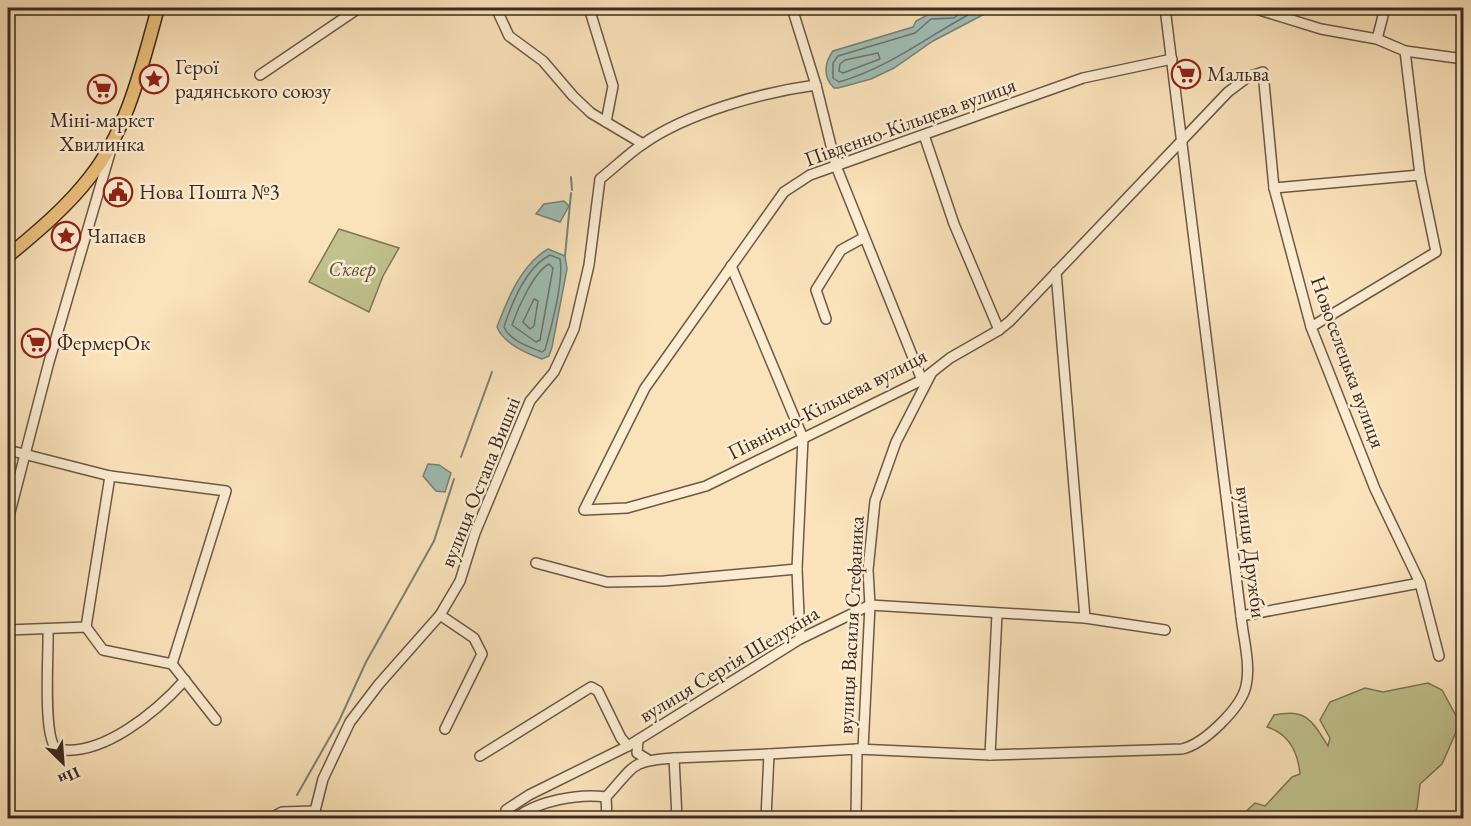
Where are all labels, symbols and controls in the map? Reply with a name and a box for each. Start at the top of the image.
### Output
place label: Герої радянського союзу [175,53,332,104]
supermarket icon: Мальва [1170,58,1202,90]
place label: Мальва [1207,60,1270,87]
place icon: Герої радянського союзу [138,63,170,95]
street label: Південно-Кільцева вулиця [800,71,1019,172]
supermarket icon: Міні-маркет Хвилинка [86,73,118,105]
place label: Міні-маркет Хвилинка [50,106,155,157]
public building icon: Нова Пошта №3 [102,176,134,208]
place label: Нова Пошта №3 [139,178,280,205]
place icon: Чапаєв [50,220,82,252]
place label: Чапаєв [87,222,146,249]
park label: Сквер [328,255,377,282]
street label: Новоселецька вулиця [1305,272,1392,452]
supermarket icon: ФермерОк [20,327,52,359]
place label: ФермерОк [57,329,150,356]
street label: Північно-Кільцева вулиця [722,341,931,466]
street label: вулиця Остапа Вишні [433,393,526,571]
street label: вулиця Дружби [1230,484,1273,620]
street label: вулиця Василя Стефаника [831,515,870,735]
street label: вулиця Сергія Шелухіна [634,599,824,728]
north arrow [33,733,93,793]
text: Пн [55,762,83,790]

